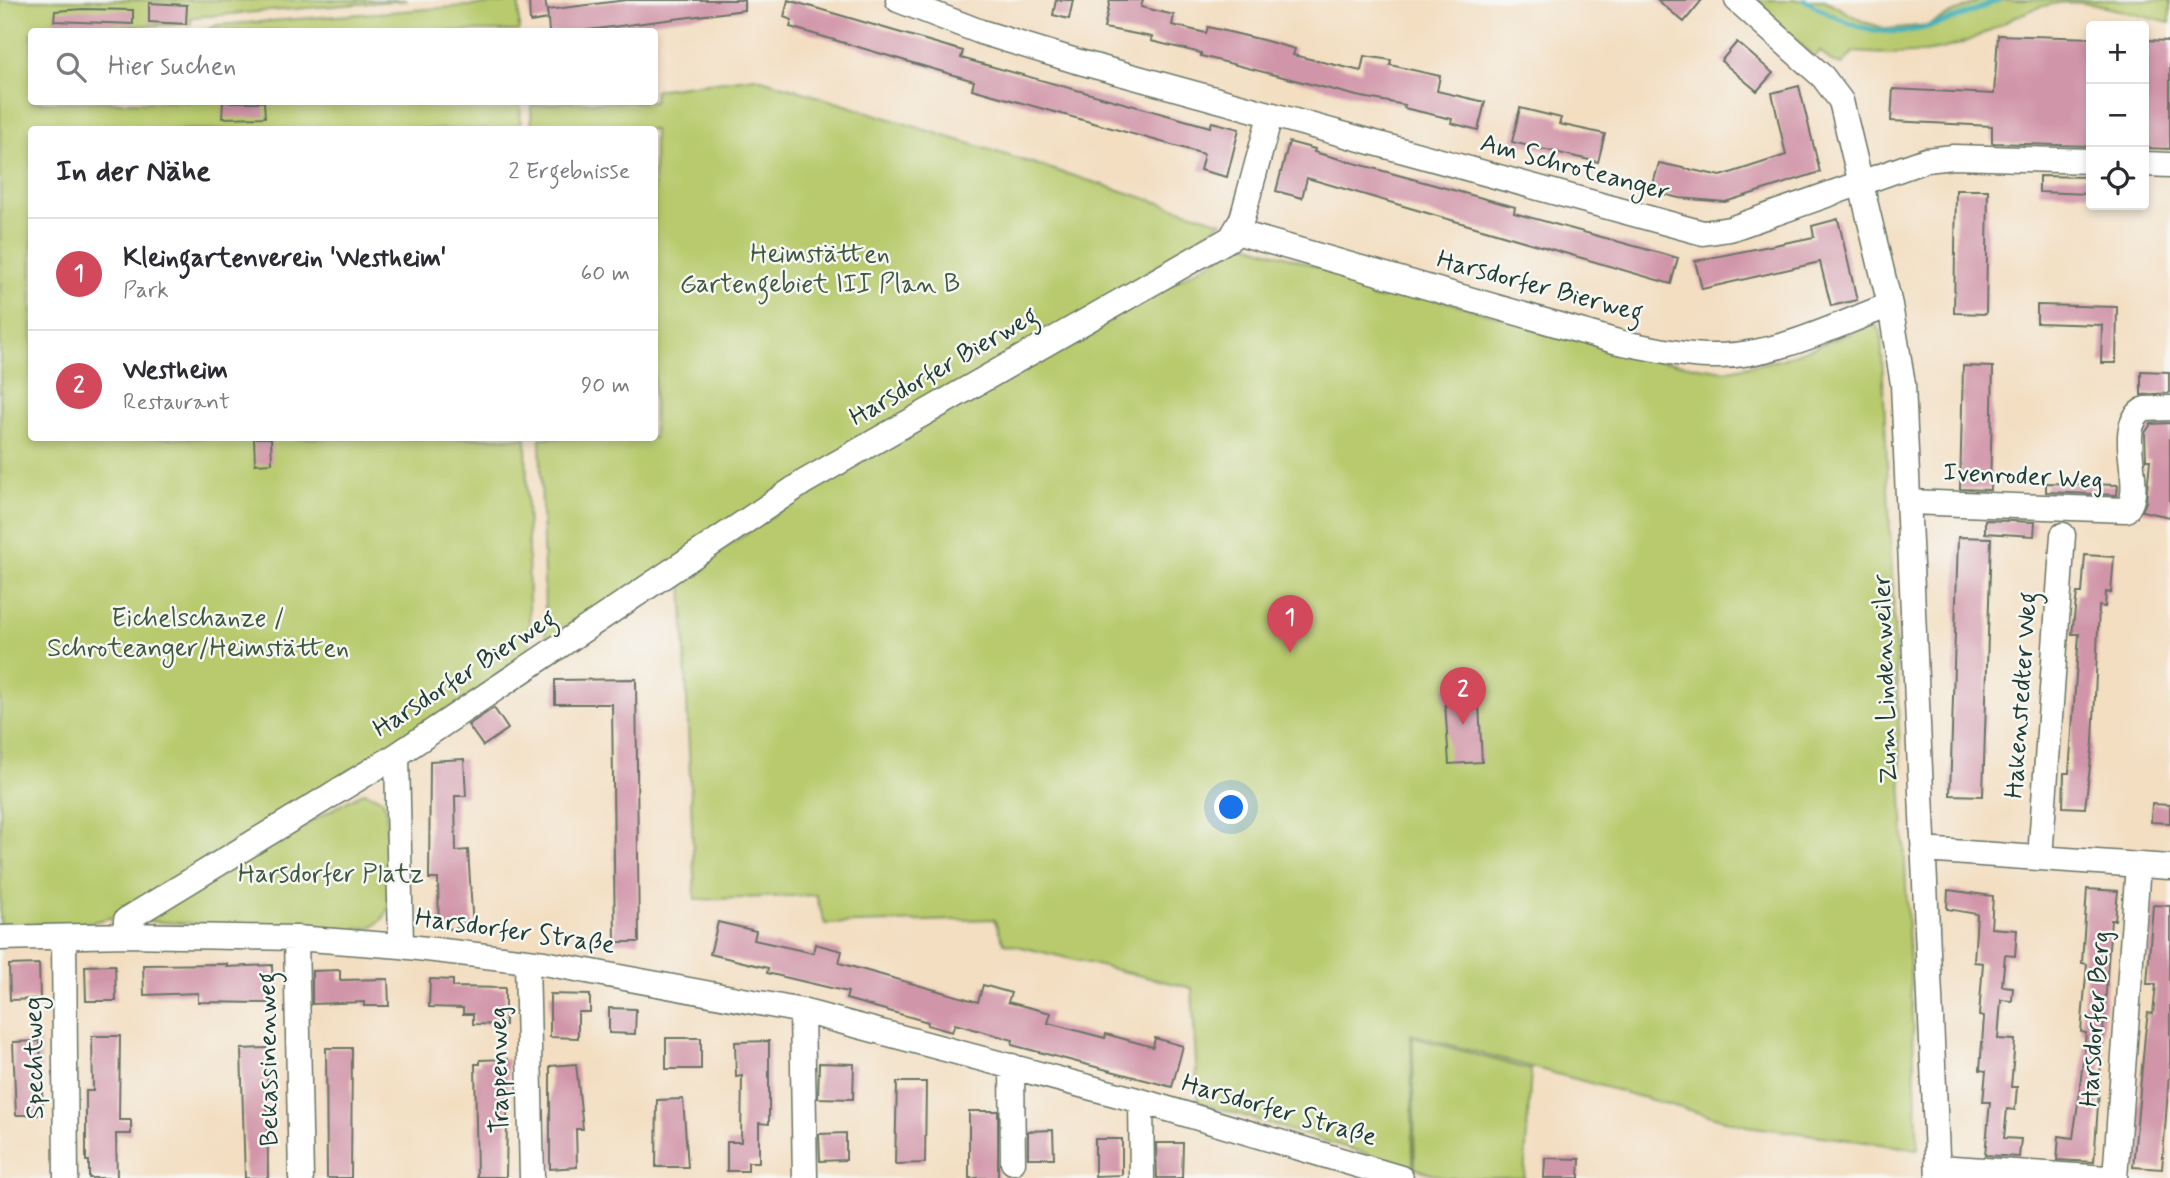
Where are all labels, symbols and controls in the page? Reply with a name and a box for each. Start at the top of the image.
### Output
map controls [2086,21,2149,210]
button: + [2086,21,2149,84]
search box [28,28,658,105]
icon: search [52,48,90,86]
text: Hier suchen [108,50,236,84]
button: − [2086,84,2149,147]
street label: Am Schroteanger [1476,126,1674,212]
button: locate [2086,147,2149,210]
text: In der Nähe [56,152,211,191]
text: 2 Ergebnisse [508,157,630,187]
park label: Heimstätten Gartengebiet III Plan B [680,238,960,305]
text: Kleingartenverein 'Westheim' [123,242,447,276]
street label: Harsdorfer Bierweg [1432,243,1647,334]
text: 1 [74,259,84,289]
text: 60 m [581,259,630,289]
text: Park [123,276,169,306]
street label: Harsdorfer Bierweg [844,299,1046,437]
text: Westheim [123,354,228,388]
text: 2 [73,371,85,401]
text: 90 m [581,371,630,401]
text: Restaurant [123,388,230,418]
street label: Ivenroder Weg [1942,456,2104,498]
street label: Zum Lindenweiler [1865,573,1907,784]
street label: Hakenstedter Weg [1998,590,2049,800]
pin: 1 [1267,595,1313,653]
park label: Eichelschanze / Schroteanger/Heimstätten [47,602,349,668]
street label: Harsdorfer Bierweg [367,602,565,749]
pin: 2 [1440,667,1486,725]
your location [1214,790,1248,824]
park label: Harsdorfer Platz [238,858,424,892]
street label: Harsdorfer Straße [413,901,617,963]
street label: Harsdorfer Berg [2073,930,2119,1108]
street label: Bekassinenweg [250,971,291,1147]
street label: Spechtweg [17,996,55,1120]
street label: Trappenweg [482,1006,518,1134]
street label: Harsdorfer Straße [1178,1067,1381,1155]

